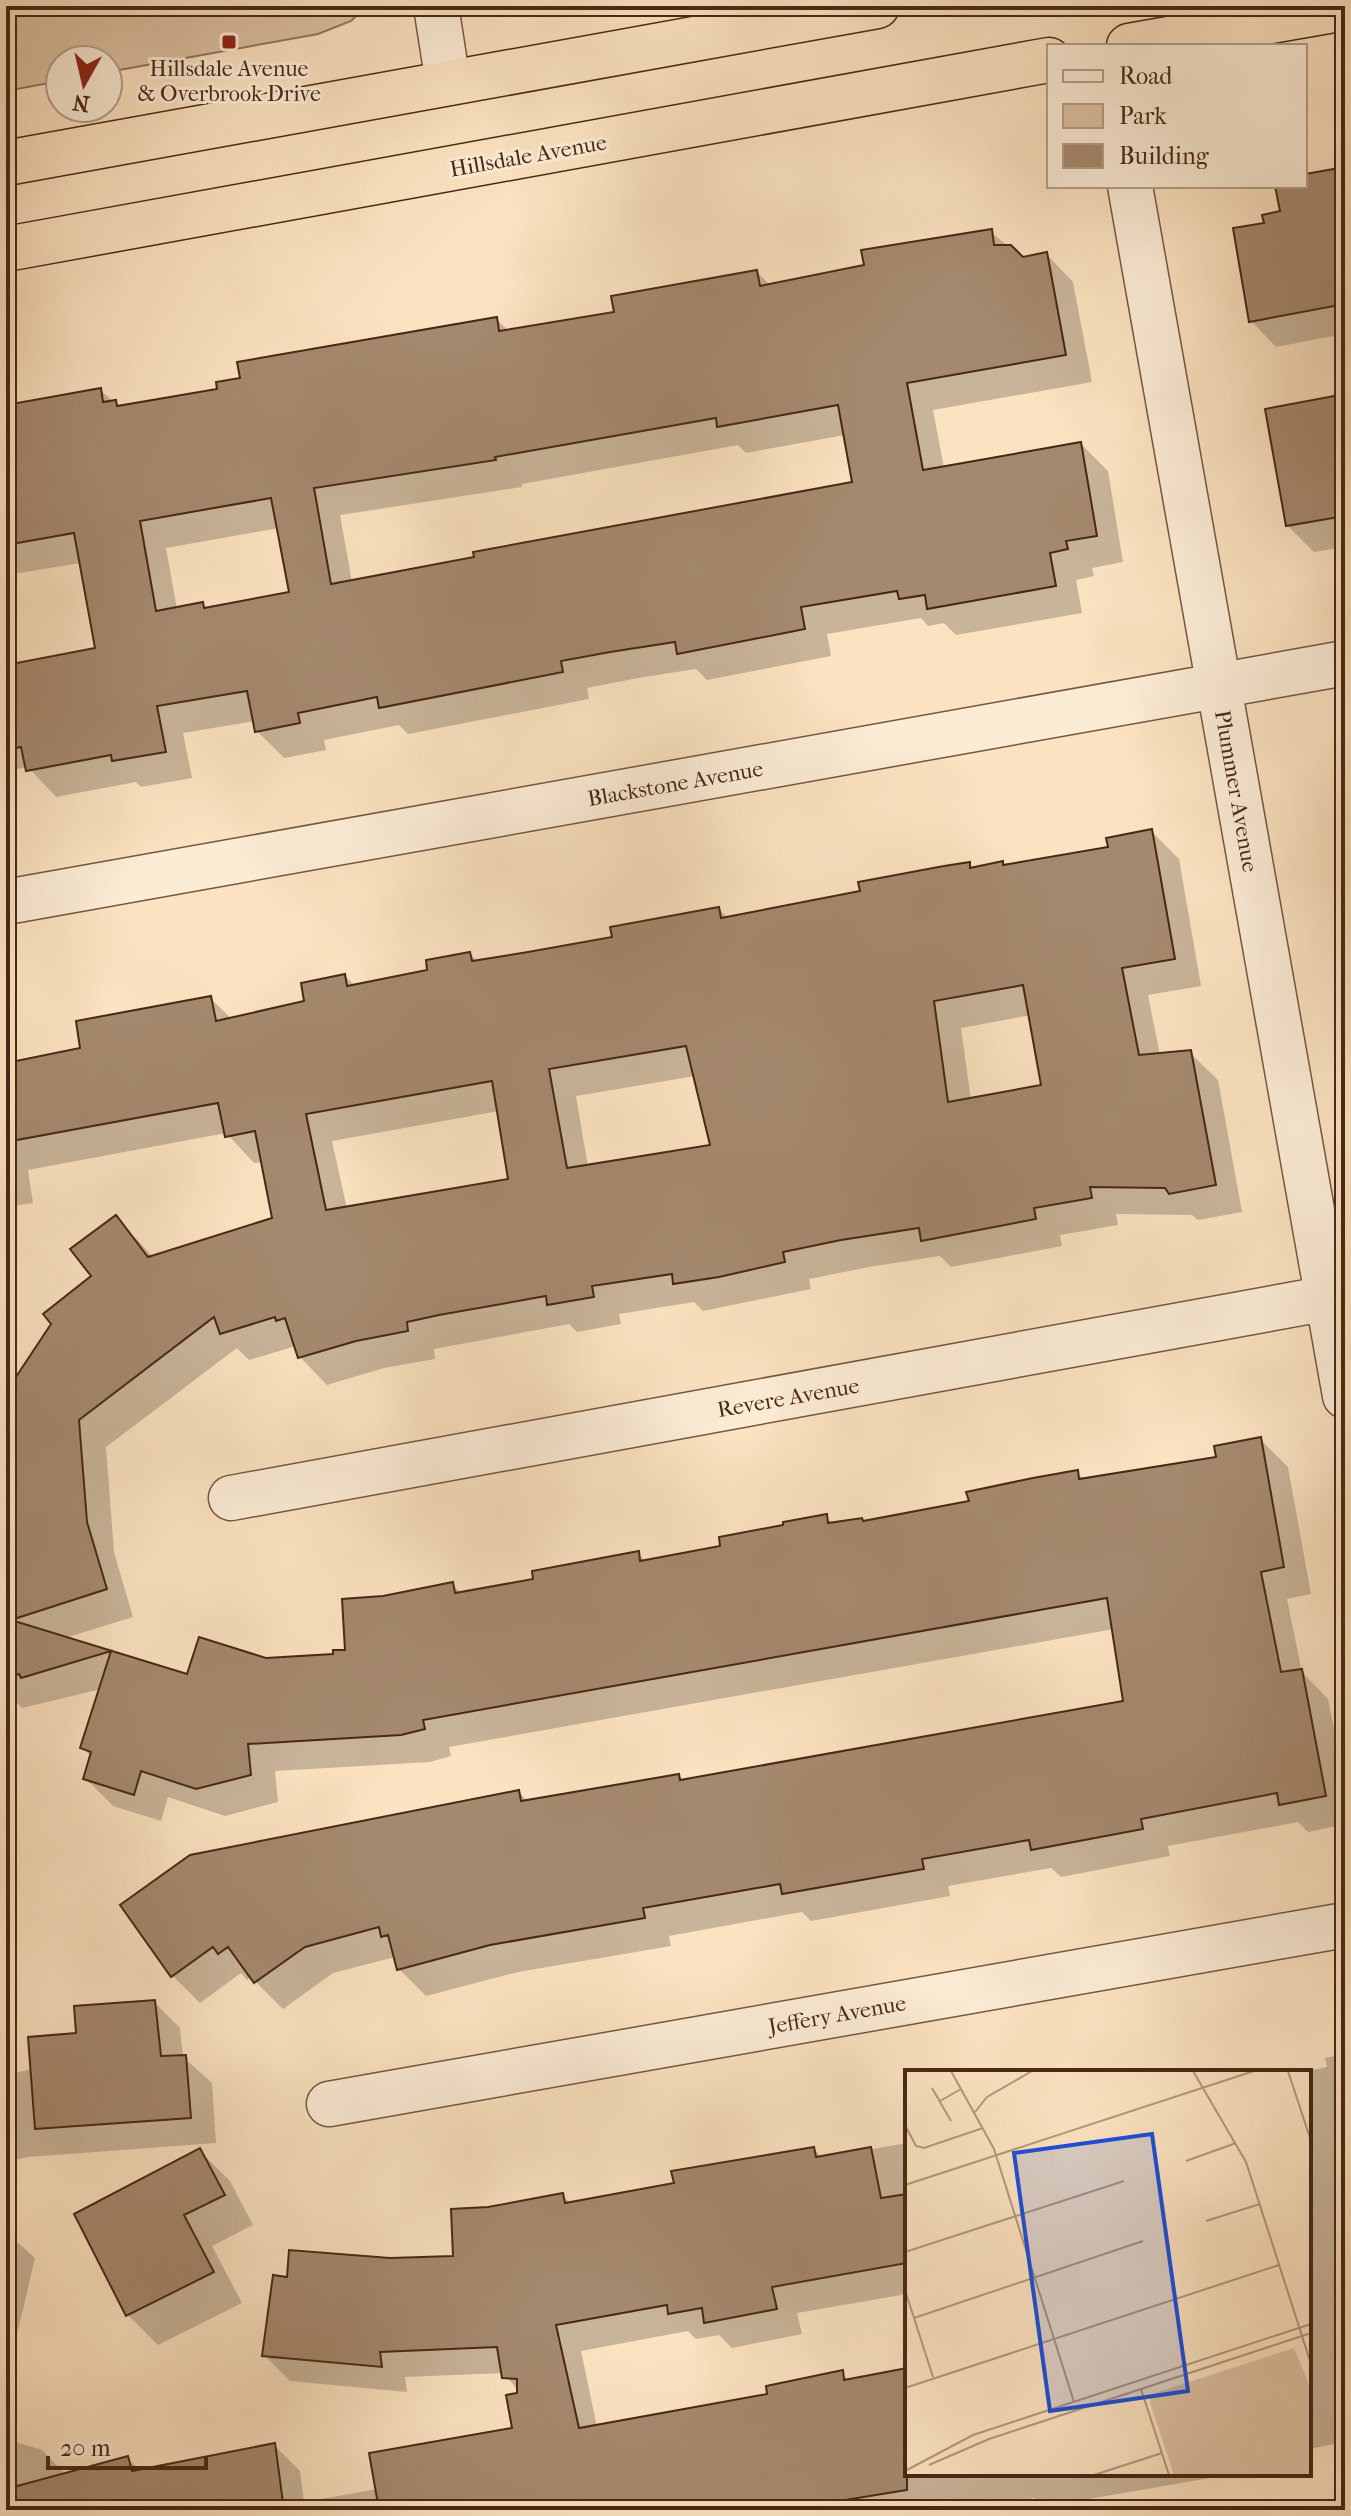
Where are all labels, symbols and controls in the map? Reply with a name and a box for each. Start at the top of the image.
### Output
marker: Hillsdale Avenue & Overbrook Drive [220,33,238,51]
north arrow [44,44,124,124]
legend [1047,44,1307,188]
place label: Hillsdale Avenue & Overbrook Drive [137,56,321,107]
text: Road [1119,62,1173,90]
text: N [71,89,91,117]
text: Park [1119,102,1167,130]
street label: Hillsdale Avenue [448,129,609,183]
text: Building [1119,142,1210,170]
street label: Plummer Avenue [1209,708,1263,874]
street label: Blackstone Avenue [585,756,765,812]
street label: Revere Avenue [715,1373,861,1423]
street label: Jeffery Avenue [764,1990,908,2040]
inset map [905,2070,1311,2476]
scale bar [48,2420,206,2470]
text: 20 m [60,2434,111,2462]

